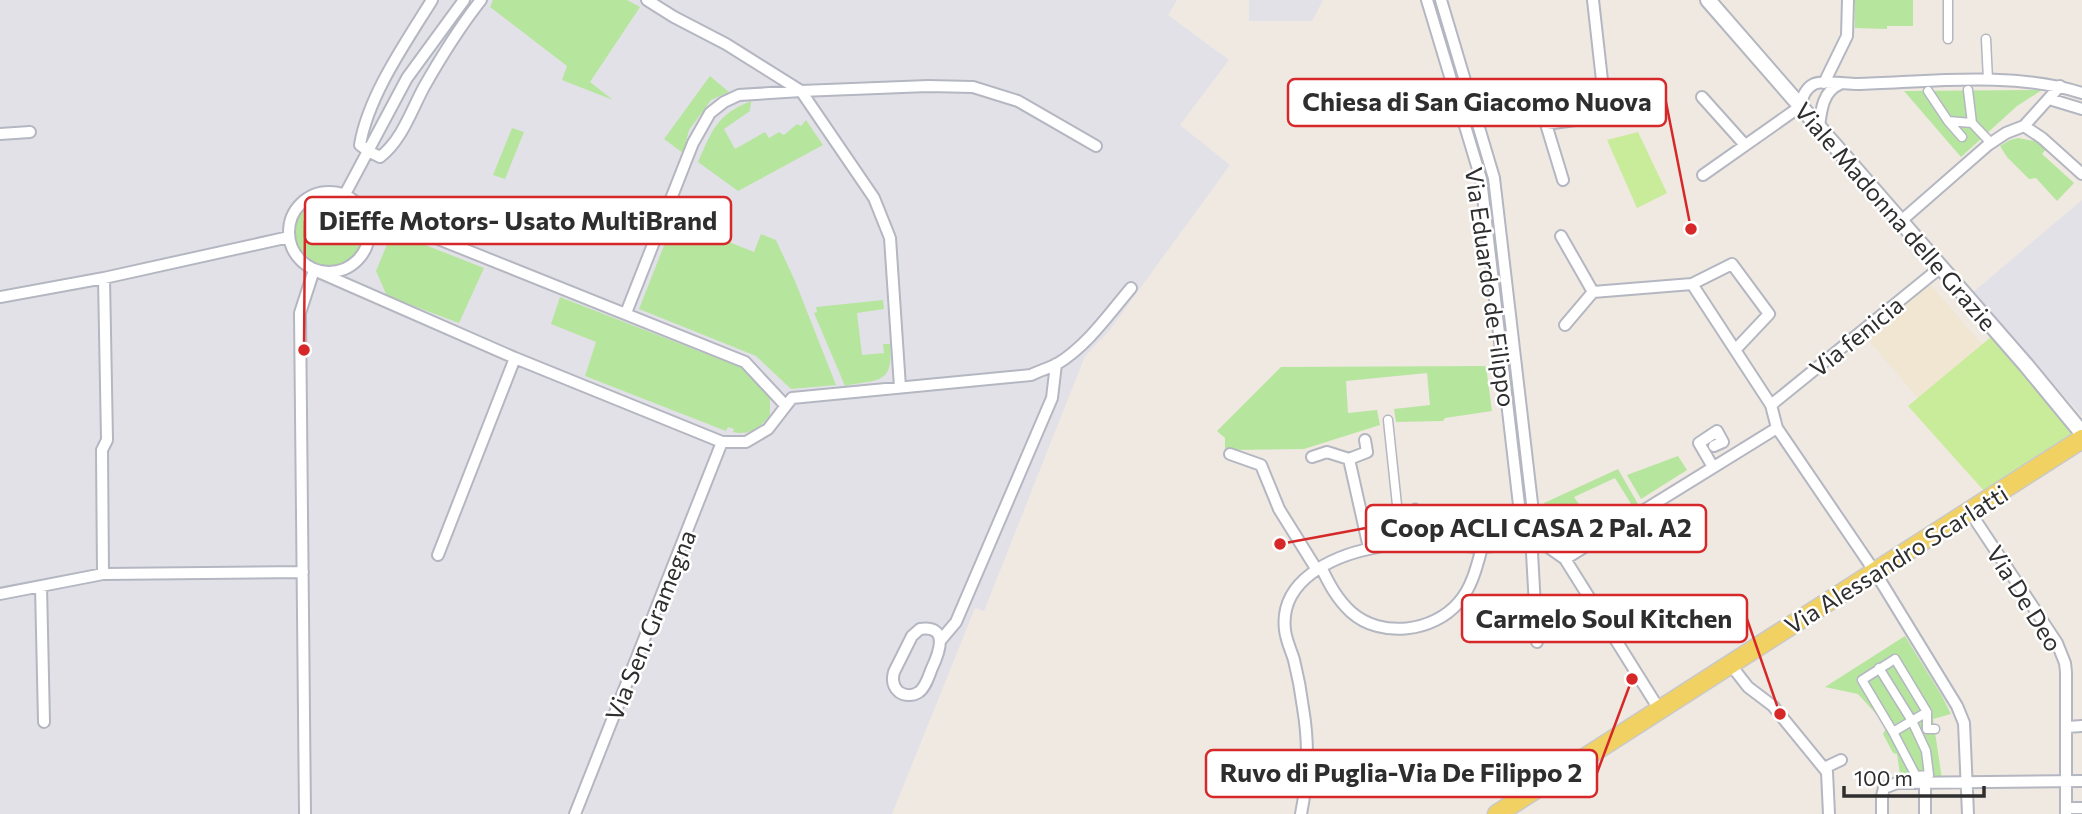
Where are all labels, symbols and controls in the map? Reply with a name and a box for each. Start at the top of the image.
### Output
callout: Chiesa di San Giacomo Nuova [1288,79,1666,126]
text: Chiesa di San Giacomo Nuova [1302,85,1652,116]
street label: Viale Madonna delle Grazie [1789,96,2003,336]
street label: Via Eduardo de Filippo [1460,165,1522,409]
callout: DiEffe Motors- Usato MultiBrand [305,197,731,244]
text: DiEffe Motors- Usato MultiBrand [319,204,717,235]
street label: Via fenicia [1803,290,1909,382]
street label: Via Alessandro Scarlatti [1779,478,2013,640]
callout: Coop ACLI CASA 2 Pal. A2 [1366,505,1706,552]
text: Coop ACLI CASA 2 Pal. A2 [1380,511,1692,542]
street label: Via Sen. Gramegna [599,525,701,725]
street label: Via De Deo [1981,540,2069,656]
callout: Carmelo Soul Kitchen [1462,595,1747,642]
text: Carmelo Soul Kitchen [1476,602,1732,633]
callout: Ruvo di Puglia-Via De Filippo 2 [1206,750,1597,797]
scale bar [1844,754,1984,798]
text: Ruvo di Puglia-Via De Filippo 2 [1220,756,1582,787]
text: 100 m [1854,765,1913,790]

